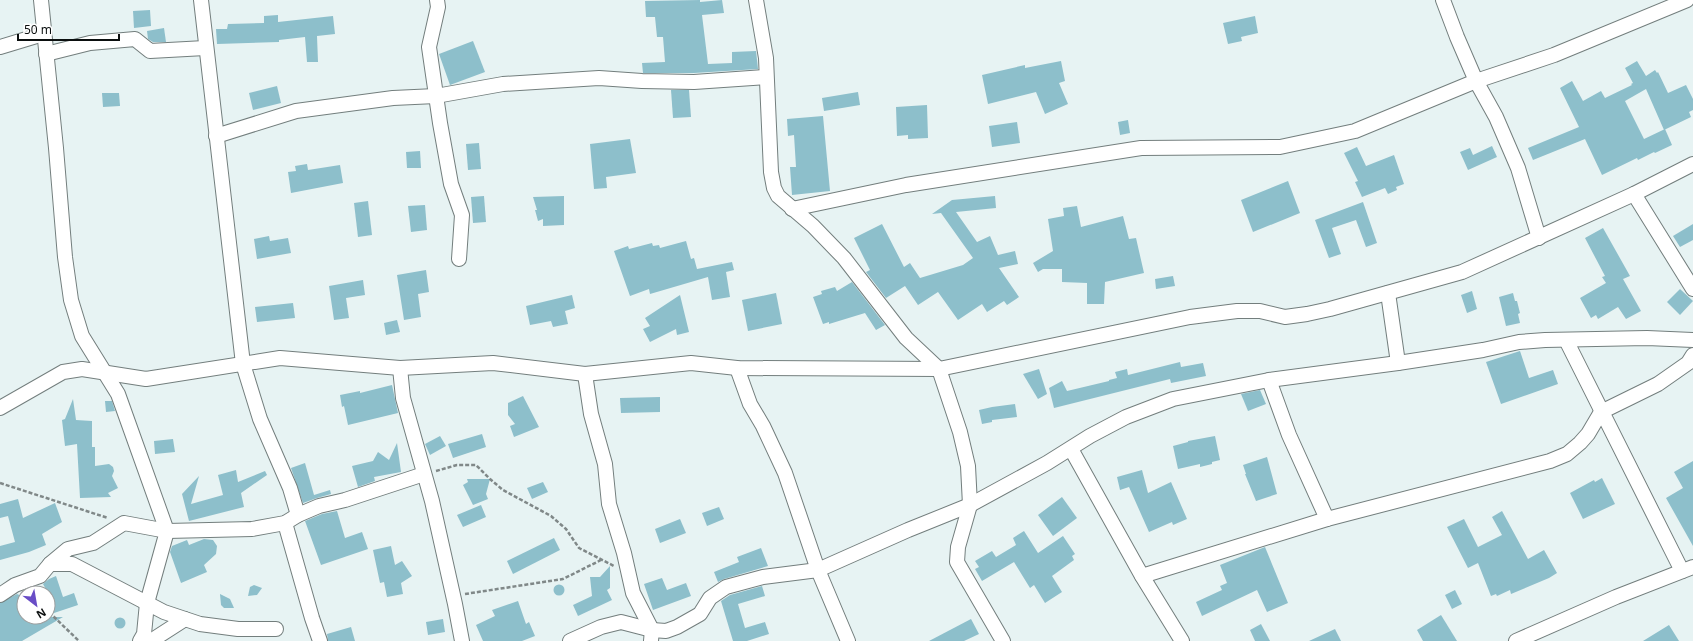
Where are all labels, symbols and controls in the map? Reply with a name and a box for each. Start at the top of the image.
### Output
scale bar [18,16,119,42]
text: 50 m [24,21,52,38]
north arrow [16,585,56,625]
text: N [34,605,49,623]

